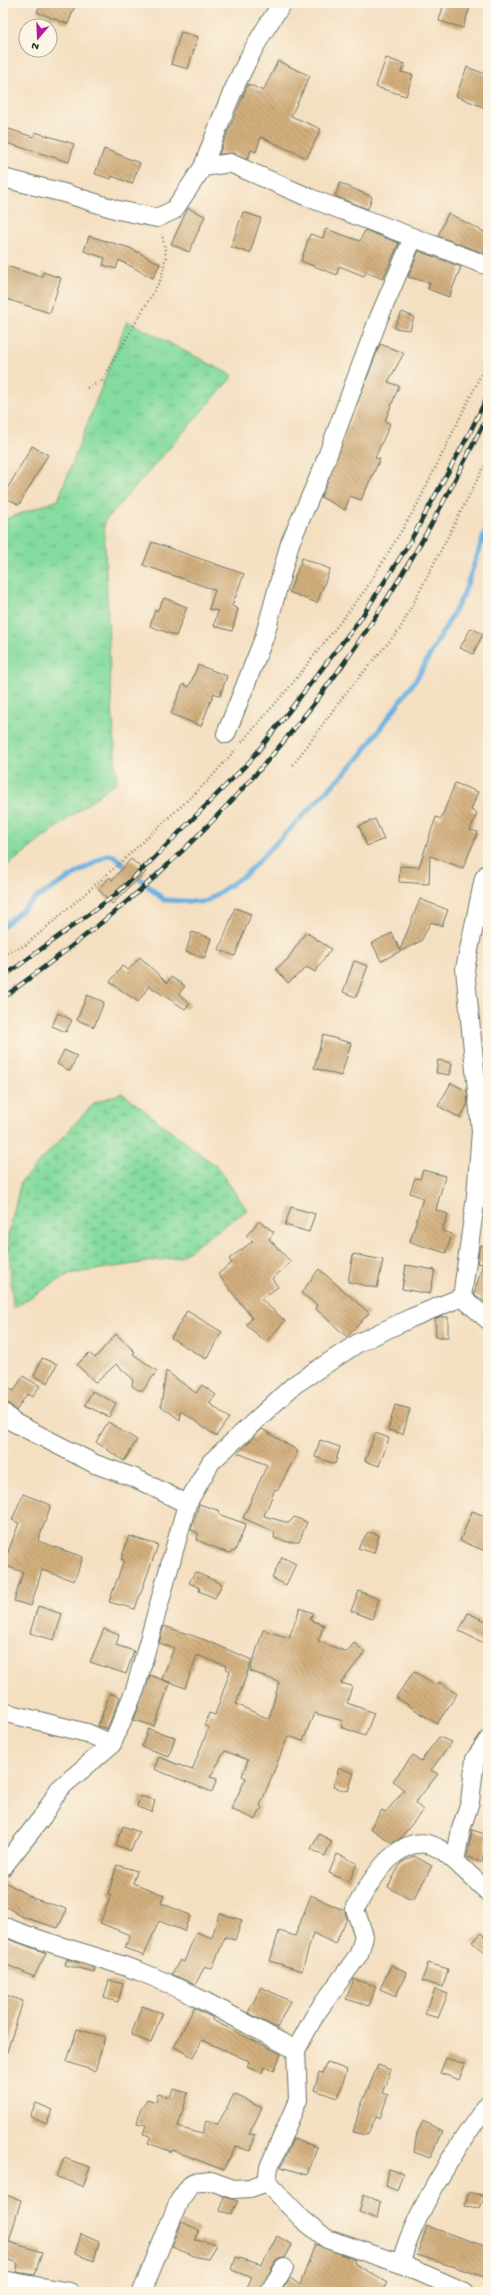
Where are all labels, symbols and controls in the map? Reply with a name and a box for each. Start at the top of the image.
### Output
north arrow [18,18,58,58]
text: N [30,39,41,52]

